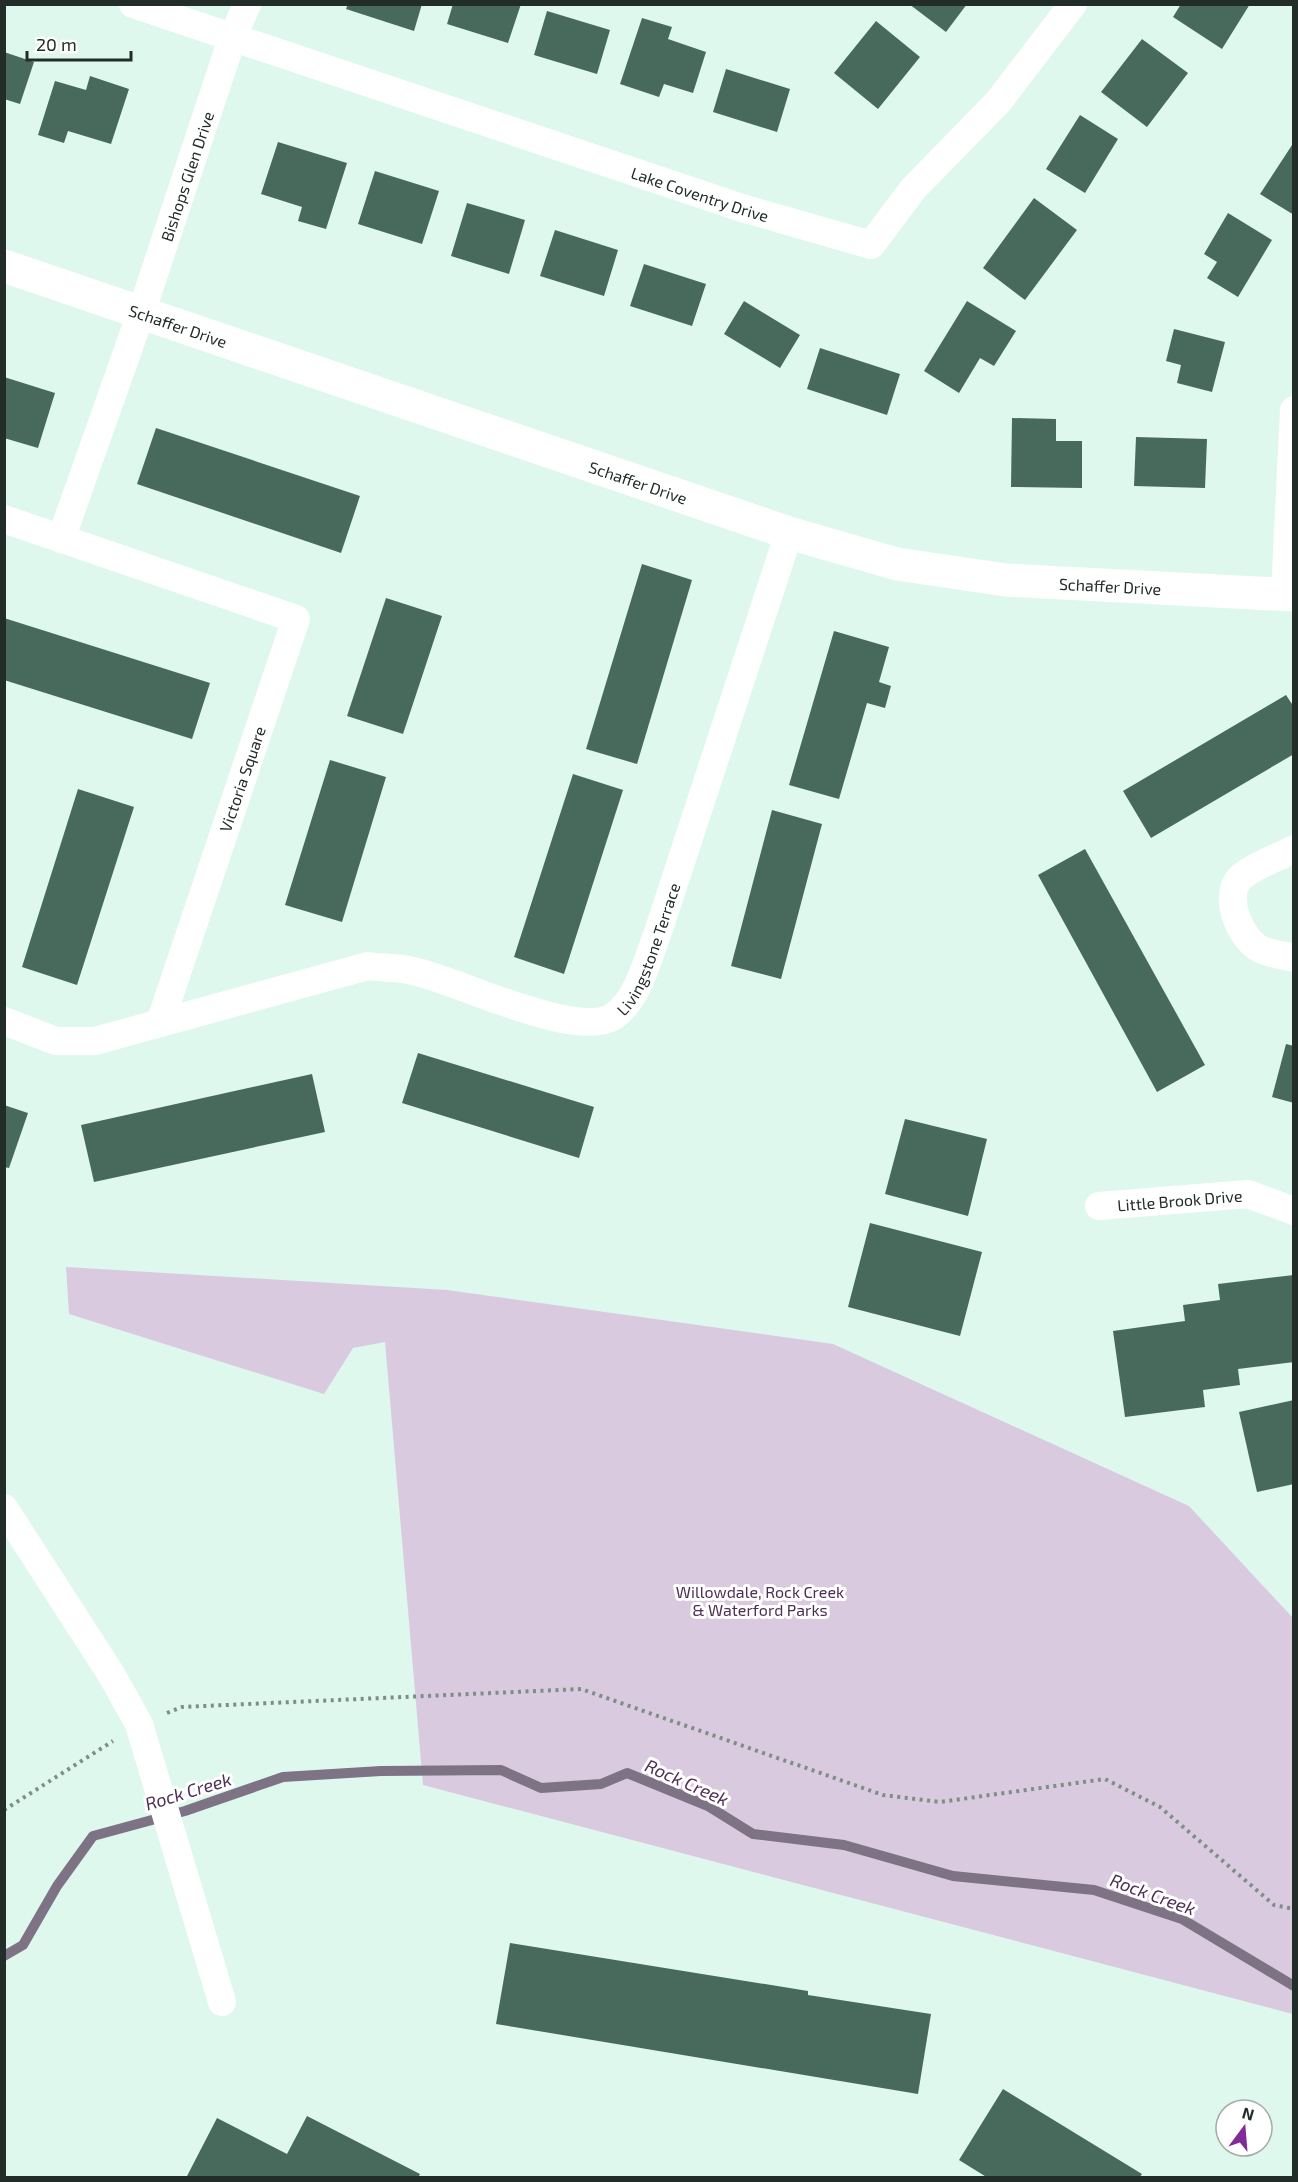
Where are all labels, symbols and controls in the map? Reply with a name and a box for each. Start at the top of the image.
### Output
scale bar [27,24,130,62]
text: 20 m [36,33,77,55]
street label: Bishops Glen Drive [156,109,217,243]
street label: Lake Coventry Drive [629,162,771,225]
street label: Schaffer Drive [127,300,230,351]
street label: Schaffer Drive [587,456,690,507]
street label: Schaffer Drive [1059,573,1162,598]
street label: Victoria Square [215,724,269,834]
street label: Livingstone Terrace [612,880,683,1019]
street label: Little Brook Drive [1117,1185,1243,1214]
park label: Willowdale, Rock Creek & Waterford Parks [676,1582,844,1619]
water label: Rock Creek [642,1754,732,1810]
water label: Rock Creek [142,1767,234,1815]
water label: Rock Creek [1107,1868,1199,1920]
north arrow [1214,2098,1274,2158]
text: N [1240,2102,1256,2124]

